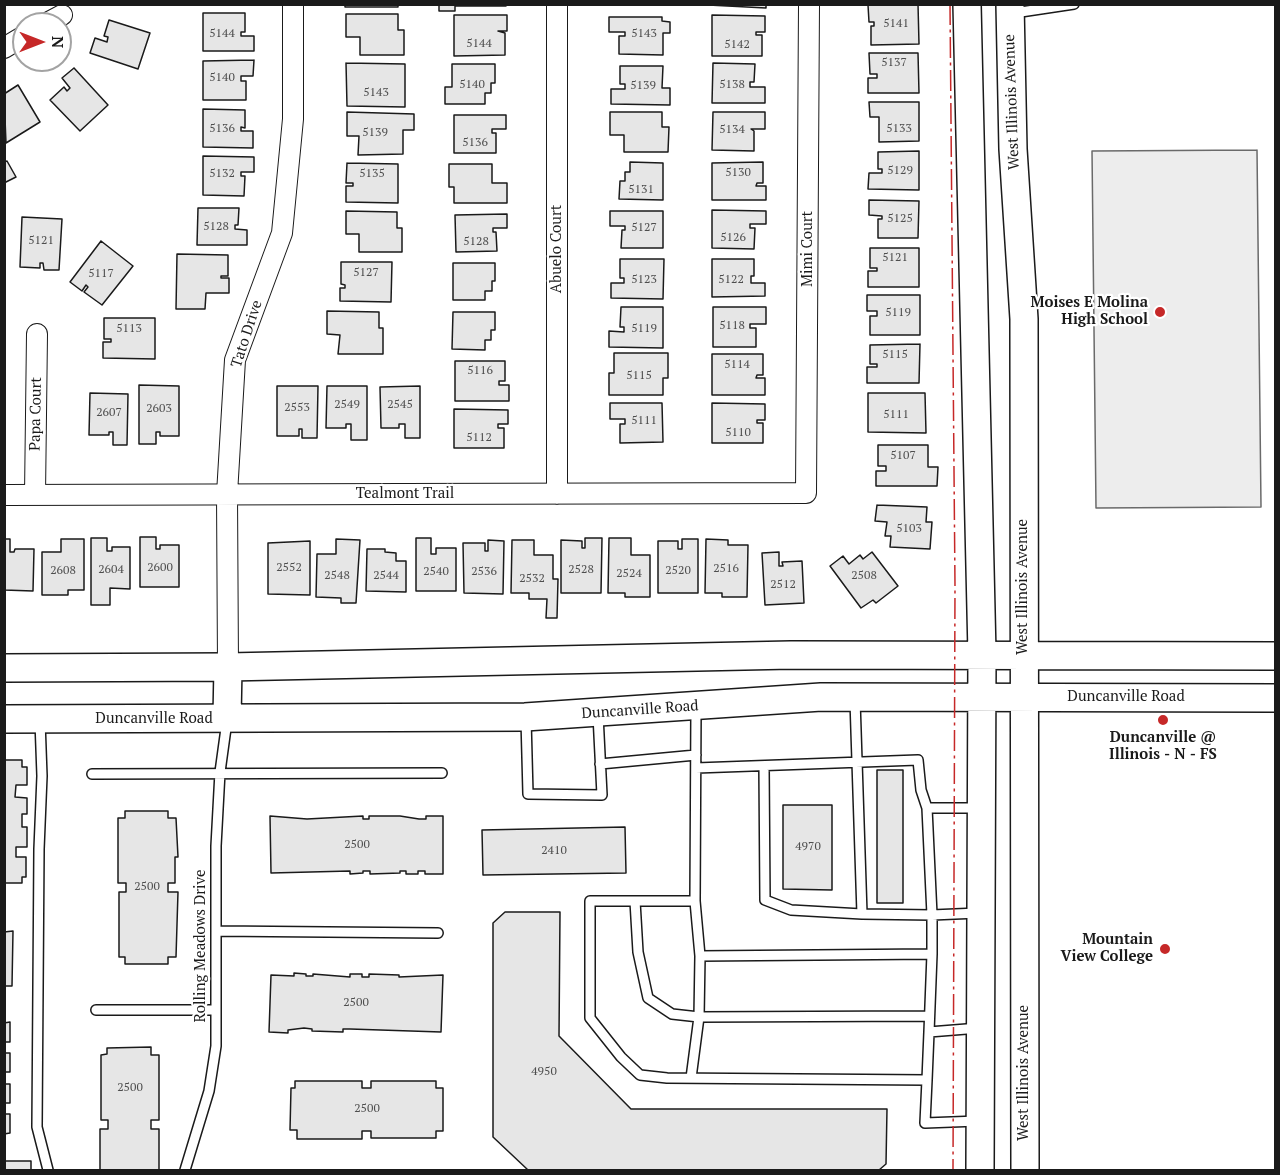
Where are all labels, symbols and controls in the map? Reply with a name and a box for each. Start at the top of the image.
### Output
north arrow [12,12,72,72]
house number: 5141 [883,17,909,31]
house number: 5144 [209,27,235,41]
house number: 5143 [631,27,657,41]
street label: West Illinois Avenue [1001,34,1023,170]
text: N [47,36,69,48]
house number: 5144 [466,37,492,51]
house number: 5142 [724,38,750,52]
house number: 5137 [881,56,907,70]
house number: 5140 [209,71,235,85]
house number: 5140 [459,78,485,92]
house number: 5138 [719,78,745,92]
house number: 5139 [630,79,656,93]
house number: 5143 [363,86,389,100]
house number: 5136 [209,122,235,136]
house number: 5133 [886,122,912,136]
house number: 5134 [719,123,745,137]
house number: 5139 [362,126,388,140]
house number: 5136 [462,136,488,150]
house number: 5129 [887,164,913,178]
house number: 5130 [725,166,751,180]
house number: 5132 [209,167,235,181]
house number: 5135 [359,167,385,181]
house number: 5131 [628,183,654,197]
street label: Abuelo Court [548,205,566,293]
street label: Mimi Court [799,211,817,287]
house number: 5125 [887,212,913,226]
house number: 5128 [203,220,229,234]
house number: 5127 [631,221,657,235]
house number: 5126 [720,231,746,245]
house number: 5121 [28,234,54,248]
house number: 5128 [463,235,489,249]
house number: 5121 [882,251,908,265]
house number: 5127 [353,266,379,280]
house number: 5117 [88,267,114,281]
house number: 5123 [631,273,657,287]
house number: 5122 [718,273,744,287]
place label: Moises E Molina High School [1031,294,1148,329]
street label: Tato Drive [228,298,266,370]
marker: Moises E Molina High School [1153,305,1167,319]
house number: 5119 [885,306,911,320]
house number: 5118 [719,319,745,333]
house number: 5113 [116,322,142,336]
house number: 5119 [631,322,657,336]
house number: 5115 [882,348,908,362]
house number: 5114 [724,358,750,372]
house number: 5116 [467,364,493,378]
house number: 5115 [626,369,652,383]
street label: Papa Court [26,377,46,451]
house number: 2549 [334,398,360,412]
house number: 2545 [387,398,413,412]
house number: 2553 [284,401,310,415]
house number: 2603 [146,402,172,416]
house number: 2607 [96,406,122,420]
house number: 5111 [883,408,909,422]
house number: 5111 [631,414,657,428]
house number: 5110 [725,426,751,440]
house number: 5112 [466,431,492,445]
house number: 5107 [890,449,916,463]
street label: Tealmont Trail [356,485,454,503]
street label: West Illinois Avenue [1014,519,1032,655]
house number: 5103 [896,522,922,536]
house number: 2600 [147,561,173,575]
house number: 2552 [276,561,302,575]
house number: 2516 [713,562,739,576]
house number: 2604 [98,563,124,577]
house number: 2528 [568,563,594,577]
house number: 2608 [50,564,76,578]
house number: 2520 [665,564,691,578]
house number: 2540 [423,565,449,579]
house number: 2536 [471,565,497,579]
house number: 2524 [616,567,642,581]
house number: 2548 [324,569,350,583]
house number: 2544 [373,569,399,583]
house number: 2508 [851,569,877,583]
house number: 2532 [519,572,545,586]
house number: 2512 [770,578,796,592]
street label: Duncanville Road [1067,688,1185,706]
street label: Duncanville Road [581,697,699,723]
street label: Duncanville Road [95,710,213,728]
marker: Duncanville @ Illinois - N - FS [1156,713,1170,727]
place label: Duncanville @ Illinois - N - FS [1109,729,1217,764]
house number: 2500 [344,838,370,852]
house number: 4970 [795,840,821,854]
house number: 2410 [541,844,567,858]
street label: Rolling Meadows Drive [192,870,210,1022]
house number: 2500 [134,880,160,894]
place label: Mountain View College [1060,931,1153,966]
marker: Mountain View College [1158,942,1172,956]
house number: 2500 [343,996,369,1010]
street label: West Illinois Avenue [1015,1005,1033,1141]
house number: 4950 [531,1065,557,1079]
house number: 2500 [117,1081,143,1095]
house number: 2500 [354,1102,380,1116]

